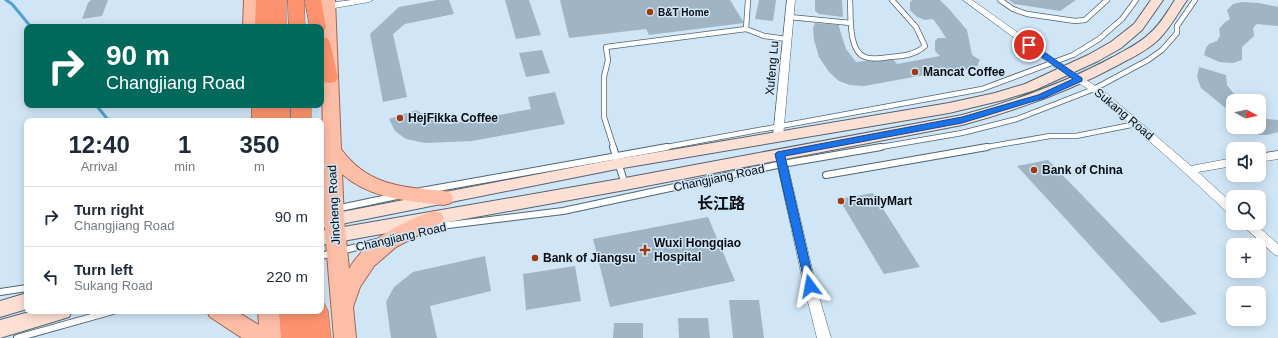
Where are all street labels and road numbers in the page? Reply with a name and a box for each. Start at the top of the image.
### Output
street label: Xufeng Lu [763,40,781,96]
street label: Sukang Road [1092,85,1156,143]
street label: Changjiang Road [672,162,766,194]
street label: Jincheng Road [325,165,343,245]
street label: Changjiang Road [354,220,448,254]

